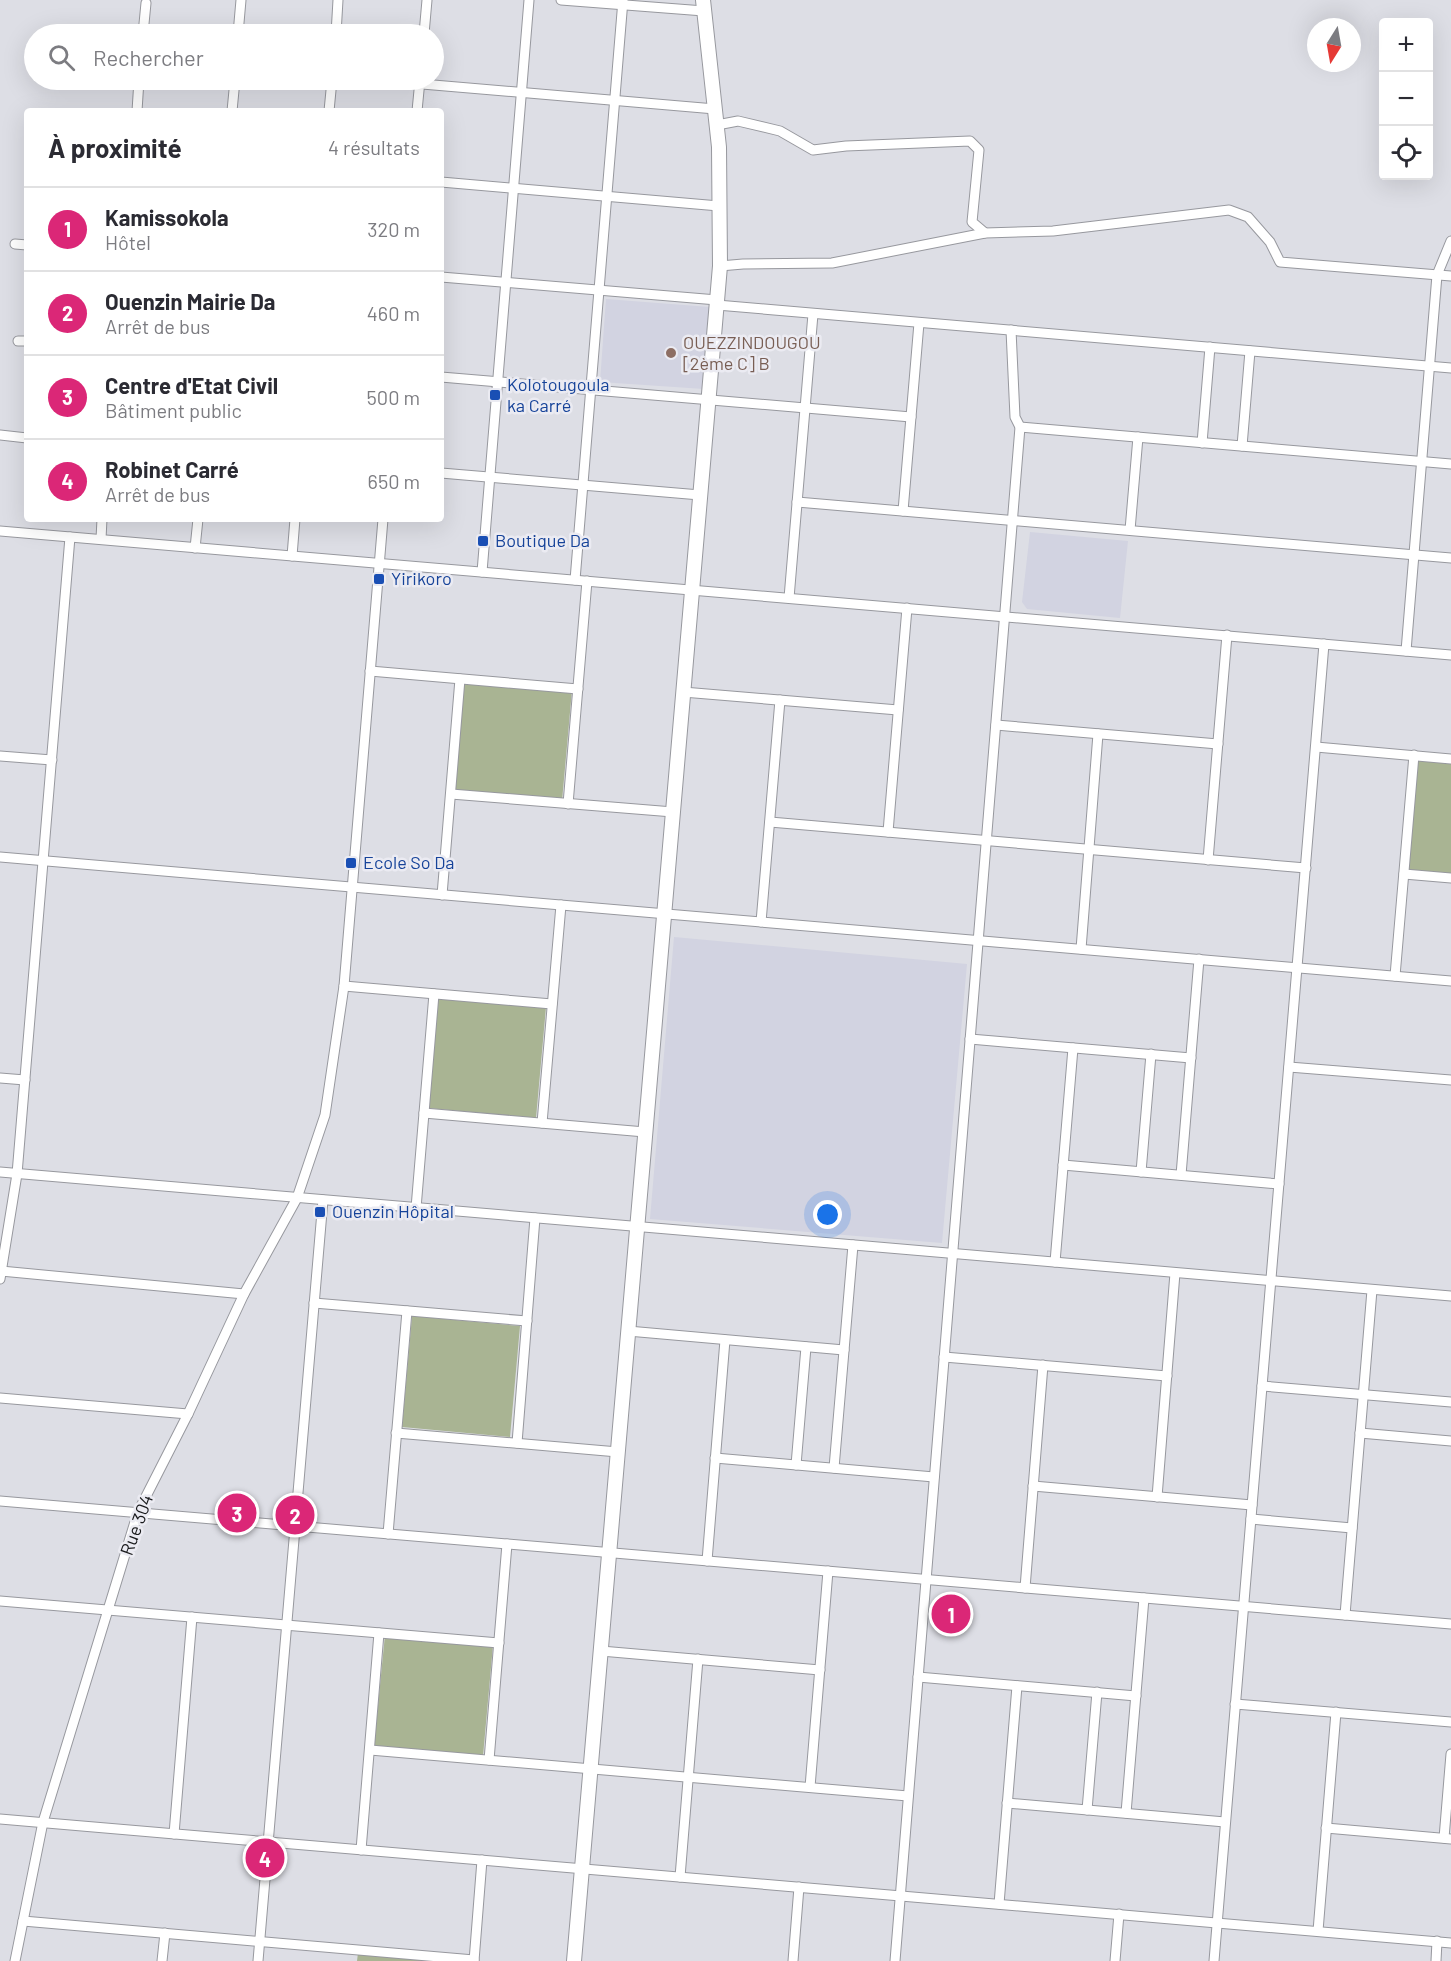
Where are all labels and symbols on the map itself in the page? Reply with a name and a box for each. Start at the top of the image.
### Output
north arrow [1307,18,1361,72]
place label: OUEZZINDOUGOU [2ème C] B [683,331,821,374]
marker: OUEZZINDOUGOU [2ème C] B [664,346,678,360]
place label: Kolotougoula ka Carré [507,373,610,416]
marker: Kolotougoula ka Carré [488,388,502,402]
place label: Boutique Da [495,529,590,551]
marker: Boutique Da [476,534,490,548]
place label: Yirikoro [391,567,452,589]
marker: Yirikoro [372,572,386,586]
place label: Ecole So Da [363,851,454,873]
marker: Ecole So Da [344,856,358,870]
place label: Ouenzin Hôpital [332,1200,454,1222]
your location [813,1200,842,1229]
marker: Ouenzin Hôpital [313,1205,327,1219]
pin: 3 [218,1490,256,1536]
street label: Rue 304 [115,1491,157,1558]
pin: 2 [276,1492,314,1538]
pin: 1 [932,1592,970,1636]
pin: 4 [246,1836,284,1880]

